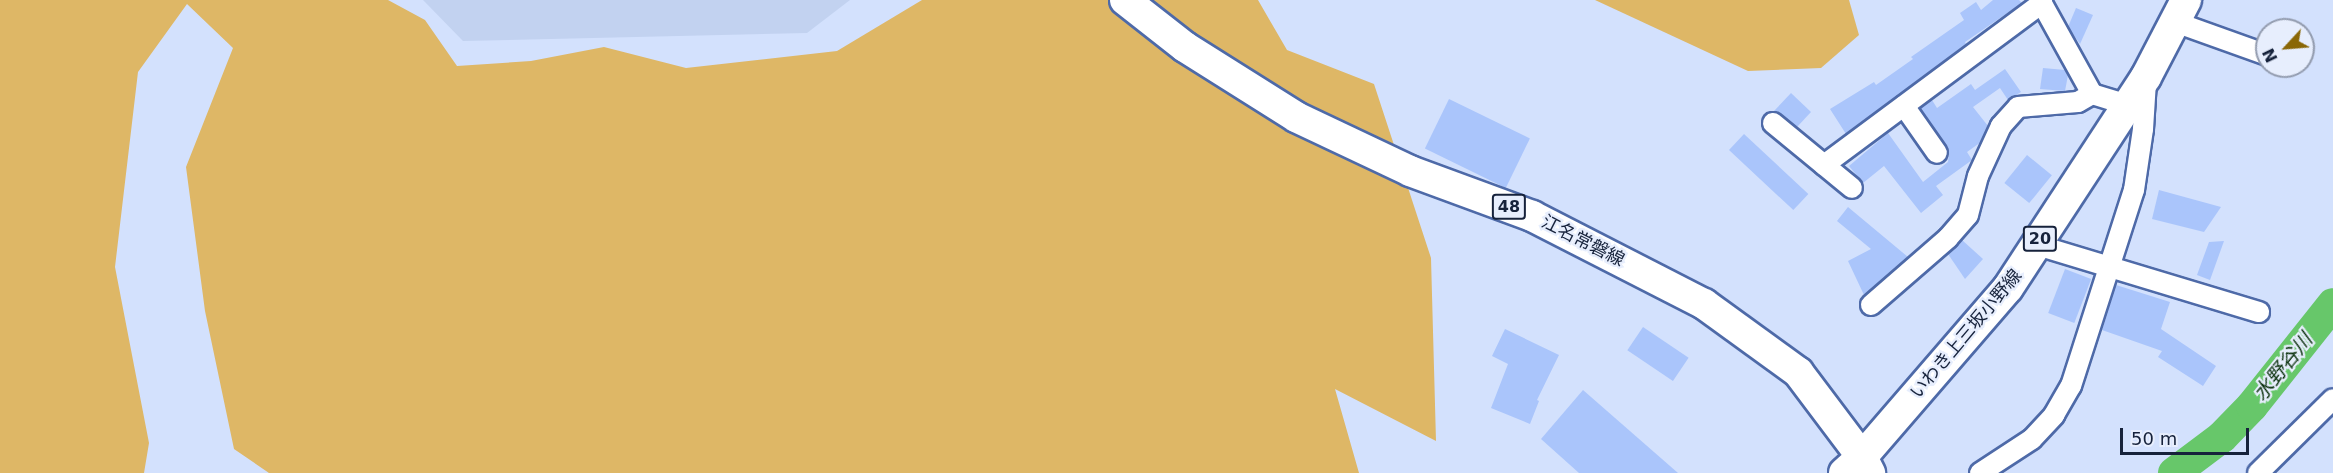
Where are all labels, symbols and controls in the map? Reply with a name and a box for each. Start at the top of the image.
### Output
north arrow [2255,18,2315,78]
text: N [2259,45,2282,65]
road number: 48 [1491,194,1527,220]
street label: 江名常磐線 [1538,211,1628,271]
road number: 20 [2022,226,2058,252]
street label: いわき上三坂小野線 [1906,265,2026,403]
water label: 水野谷川 [2249,328,2317,406]
scale bar [2123,416,2252,454]
text: 50 m [2131,428,2177,449]

